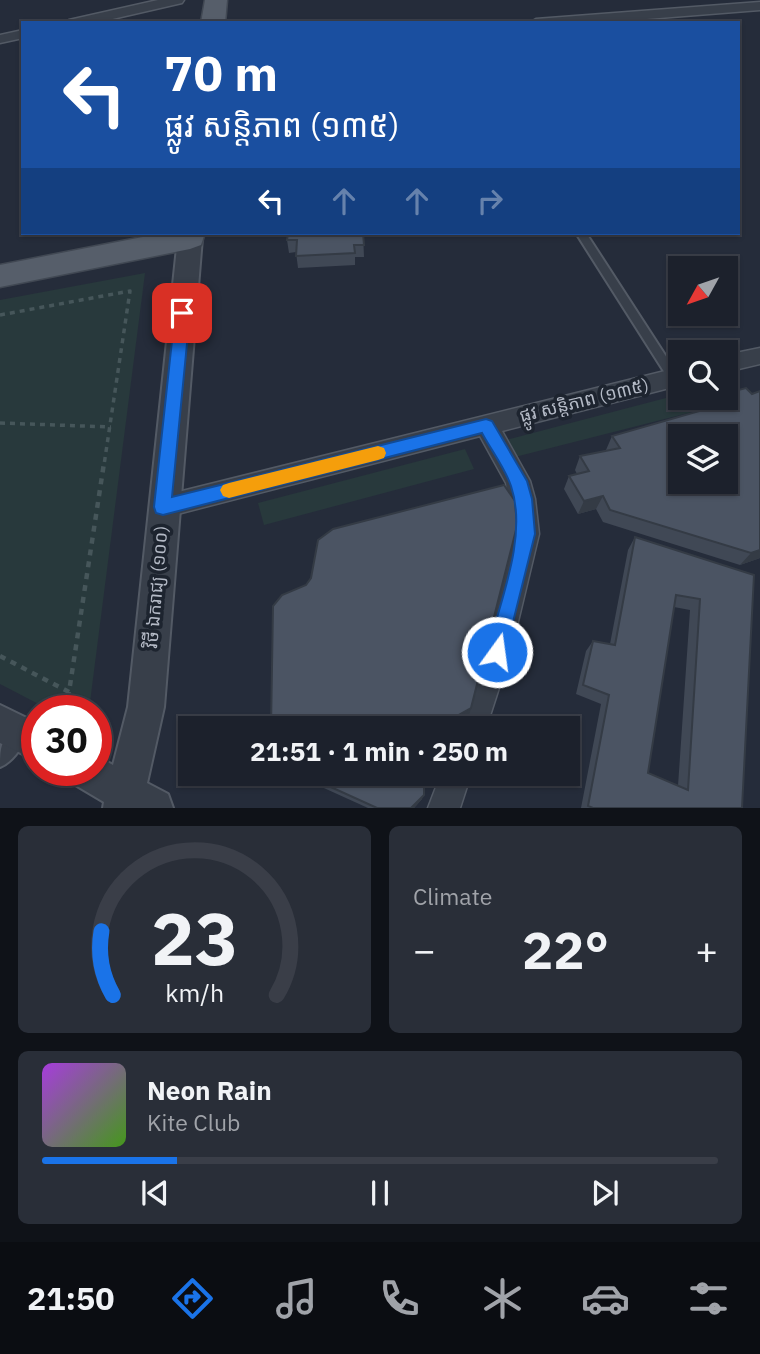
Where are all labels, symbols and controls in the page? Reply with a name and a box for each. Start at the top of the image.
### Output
text: 70 m [164,41,278,104]
icon: left [49,49,140,140]
text: ផ្លូវ សន្តិភាព (១៣៥) [164,104,399,146]
icon: left [252,182,290,220]
icon: ahead [325,182,363,220]
icon: ahead [398,182,436,220]
icon: right [471,182,509,220]
north arrow [668,256,738,326]
map controls [668,256,738,494]
pin [152,283,212,343]
icon: arrive [163,294,201,332]
button: search [668,340,738,410]
street label: ផ្លូវ សន្តិភាព (១៣៥) [517,373,652,432]
button: layers [668,424,738,494]
street label: វិថី ឯករាជ្យ (១០០) [139,525,173,650]
position arrow [460,615,534,689]
speed limit sign: 30 [21,695,112,786]
text: 21:51 · 1 min · 250 m [250,734,508,768]
text: Climate [413,881,492,911]
text: 23 [151,891,238,986]
text: 22° [522,916,609,983]
text: − [413,925,436,974]
text: + [695,925,718,974]
text: km/h [165,976,224,1009]
text: Neon Rain [147,1073,272,1107]
text: Kite Club [147,1107,240,1137]
icon: previous [136,1174,174,1212]
icon: pause [361,1174,399,1212]
icon: next [586,1174,624,1212]
icon: directions [168,1274,217,1323]
icon: music [272,1274,321,1323]
icon: phone [375,1274,424,1323]
icon: climate [478,1274,527,1323]
icon: car [581,1274,630,1323]
icon: filters [684,1274,733,1323]
text: 21:50 [27,1277,114,1319]

